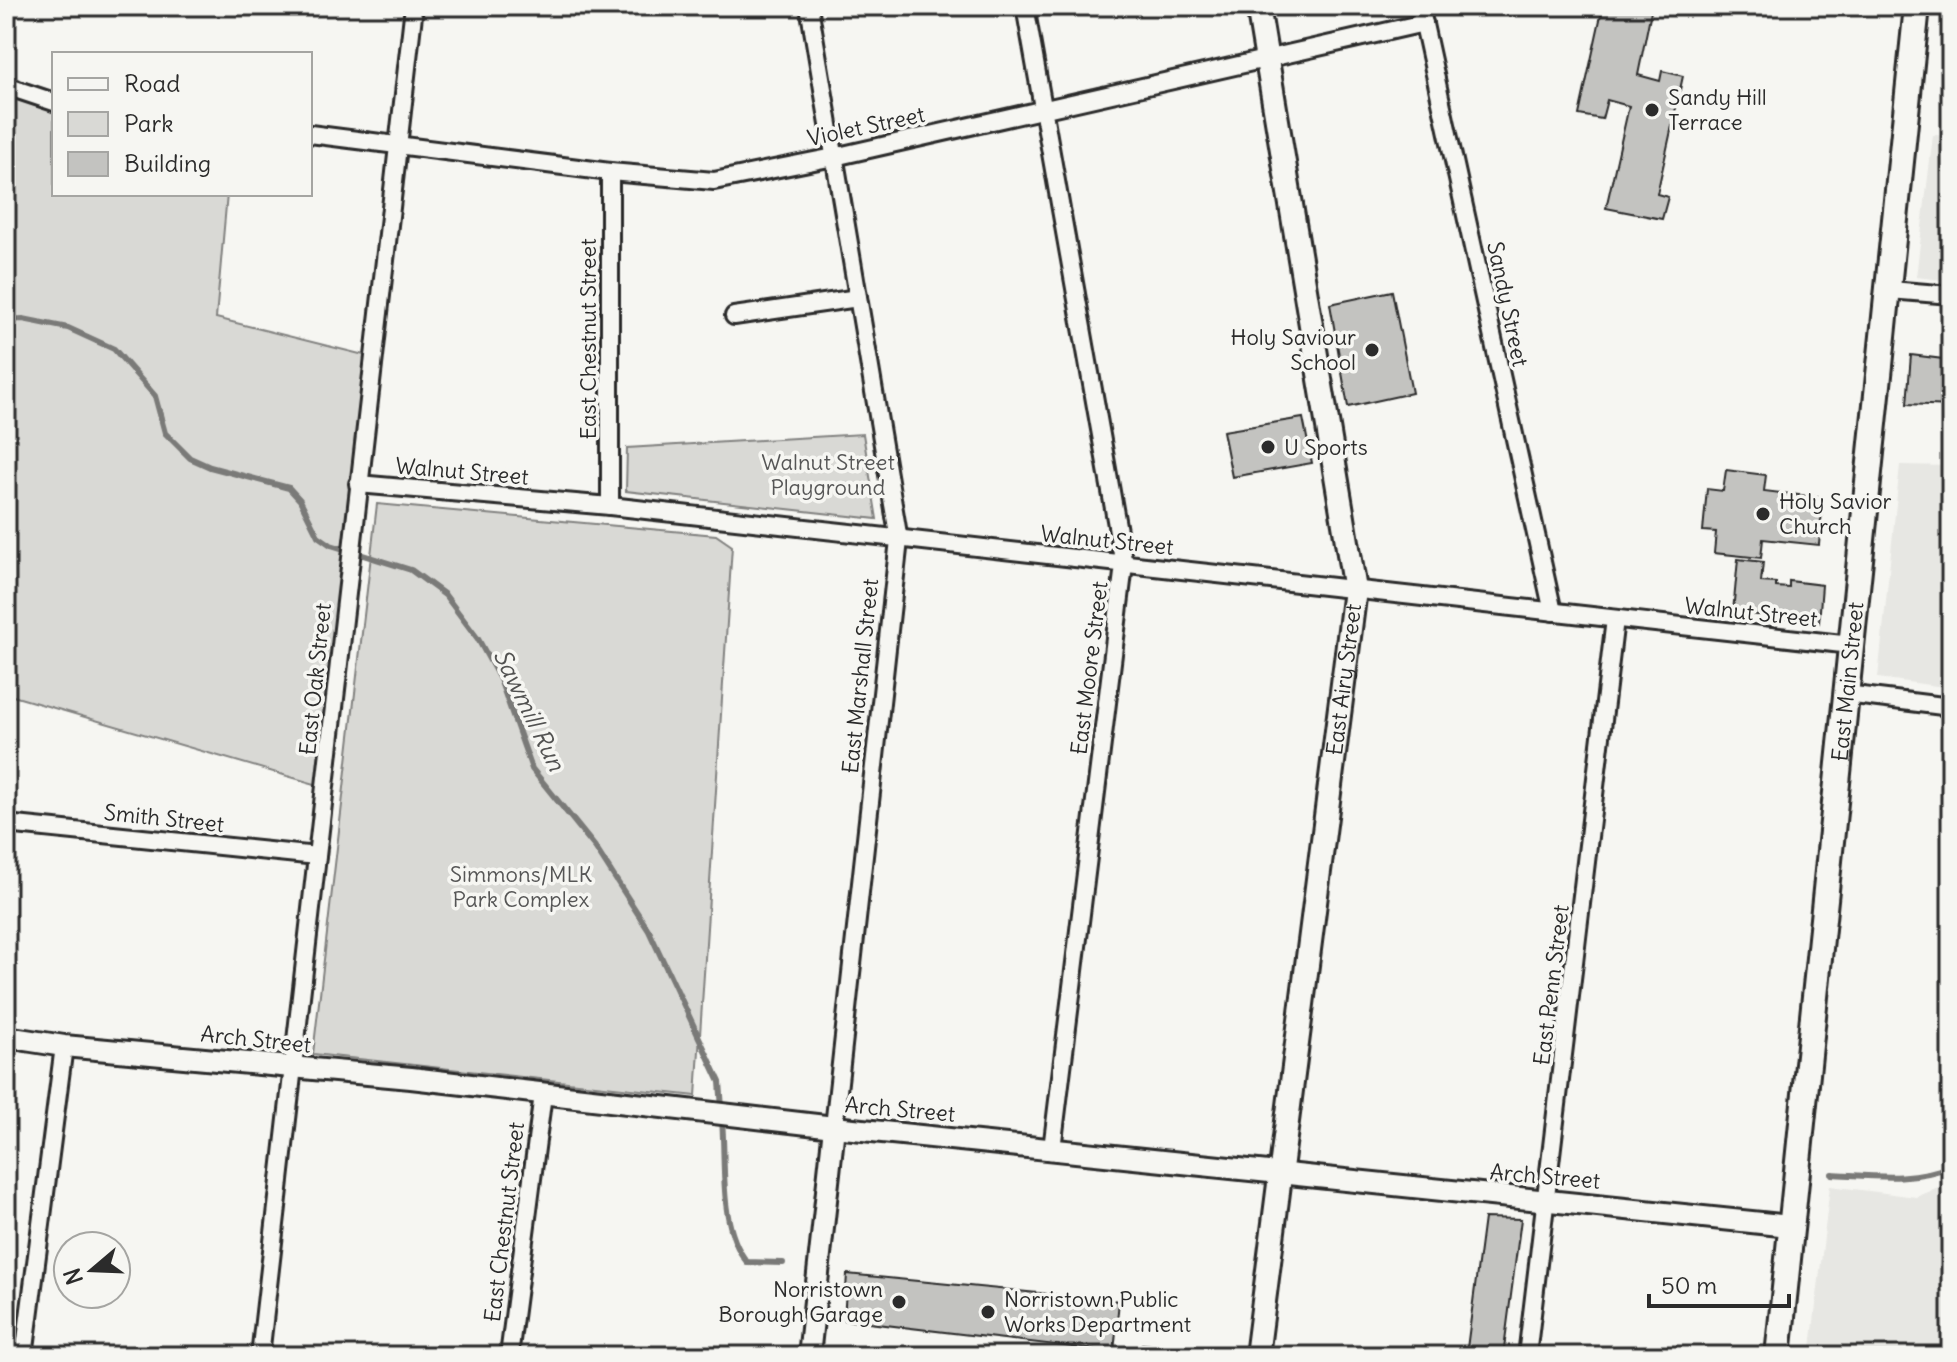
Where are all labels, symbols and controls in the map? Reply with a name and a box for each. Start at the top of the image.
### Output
legend [52,52,312,196]
text: Road [124,68,180,98]
place label: Sandy Hill Terrace [1668,83,1767,136]
street label: Violet Street [805,100,927,152]
marker: Sandy Hill Terrace [1643,101,1661,119]
text: Park [124,108,174,138]
text: Building [124,148,211,178]
street label: East Chestnut Street [574,238,602,440]
street label: Sandy Street [1481,239,1535,369]
place label: Holy Saviour School [1231,323,1356,376]
marker: Holy Saviour School [1363,341,1381,359]
place label: U Sports [1284,433,1368,461]
marker: U Sports [1259,438,1277,456]
park label: Walnut Street Playground [761,448,895,501]
street label: Walnut Street [394,451,530,491]
place label: Holy Savior Church [1779,487,1892,540]
marker: Holy Savior Church [1754,505,1772,523]
street label: Walnut Street [1039,519,1175,561]
street label: East Marshall Street [836,577,884,775]
street label: East Moore Street [1064,580,1114,756]
street label: Walnut Street [1683,591,1819,633]
street label: East Main Street [1825,601,1870,762]
street label: East Oak Street [293,602,337,756]
street label: East Airy Street [1320,602,1367,757]
water label: Sawmill Run [488,644,573,776]
street label: Smith Street [103,798,225,838]
park label: Simmons/MLK Park Complex [450,860,593,913]
street label: East Penn Street [1527,903,1575,1067]
street label: Arch Street [199,1019,313,1059]
street label: Arch Street [844,1090,956,1128]
street label: East Chestnut Street [478,1120,530,1324]
street label: Arch Street [1489,1157,1601,1195]
north arrow [52,1230,132,1310]
scale bar [1649,1258,1789,1308]
text: N [57,1265,89,1288]
text: 50 m [1661,1270,1717,1300]
place label: Norristown Borough Garage [718,1275,883,1328]
place label: Norristown Public Works Department [1004,1285,1191,1338]
marker: Norristown Borough Garage [890,1293,908,1311]
marker: Norristown Public Works Department [979,1303,997,1321]

